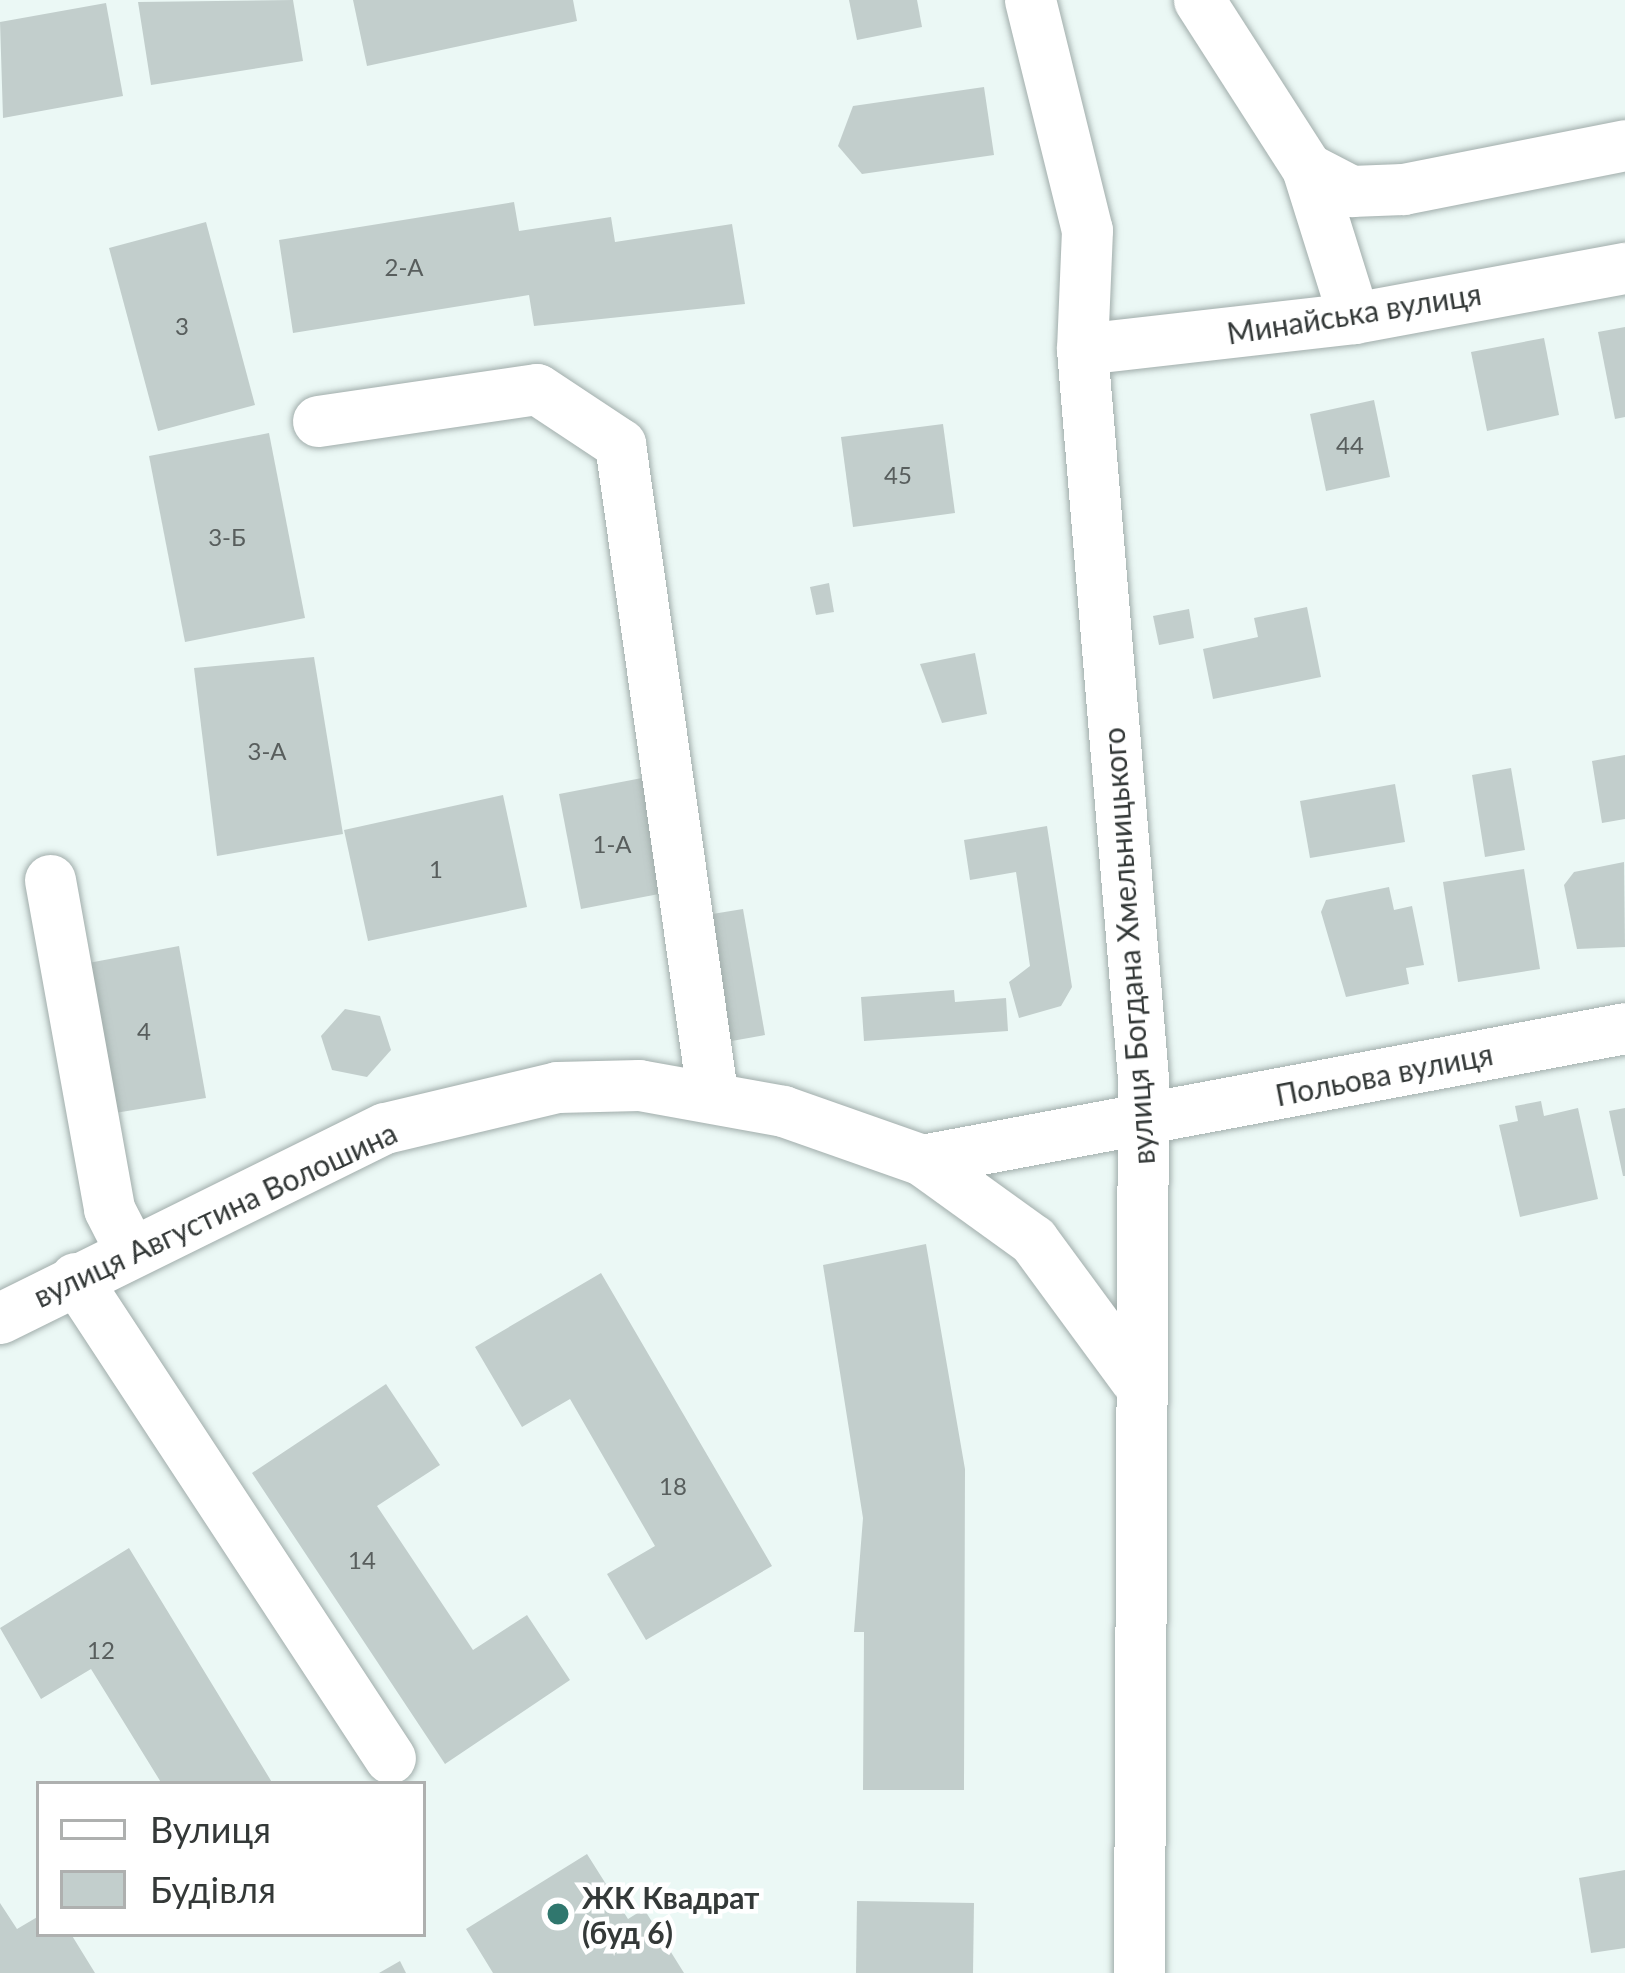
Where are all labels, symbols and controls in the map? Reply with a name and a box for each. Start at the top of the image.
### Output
house number: 2-А [384,253,424,281]
street label: Минайська вулиця [1224,275,1484,351]
house number: 3 [175,312,189,340]
house number: 44 [1336,431,1364,459]
house number: 45 [884,461,912,489]
house number: 3-Б [208,523,246,551]
street label: вулиця Богдана Хмельницького [1095,726,1161,1166]
house number: 3-А [247,737,287,765]
house number: 1-А [592,830,632,858]
house number: 1 [429,855,443,883]
house number: 4 [137,1017,151,1045]
street label: Польова вулиця [1272,1035,1496,1113]
street label: вулиця Августина Волошина [28,1114,402,1314]
house number: 18 [659,1472,687,1500]
house number: 14 [348,1546,376,1574]
house number: 12 [87,1636,115,1664]
legend [36,1781,426,1937]
text: Вулиця [150,1807,271,1851]
text: Будівля [150,1867,276,1911]
place label: ЖК Квадрат (буд 6) [582,1879,759,1950]
marker: ЖК Квадрат (буд 6) [545,1901,571,1927]

